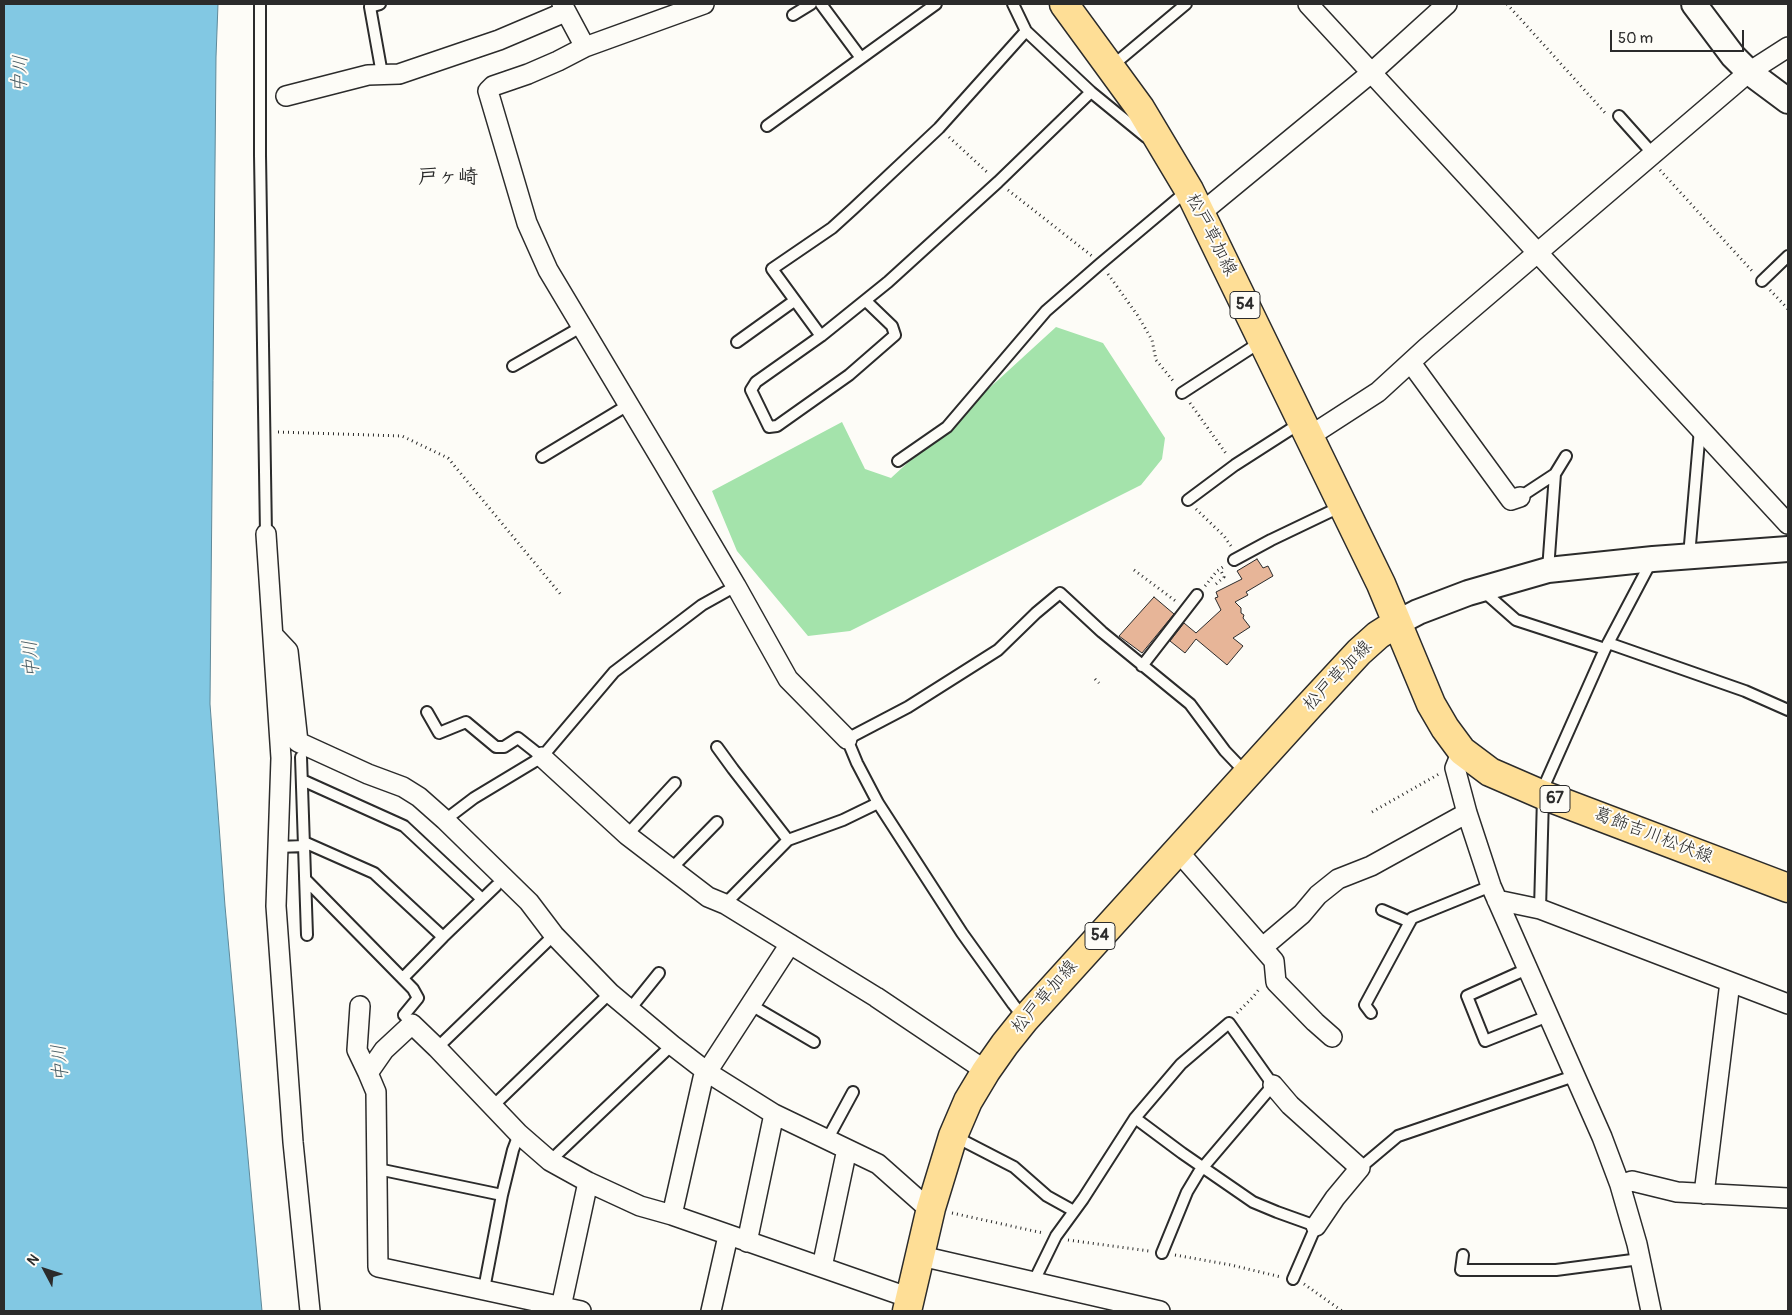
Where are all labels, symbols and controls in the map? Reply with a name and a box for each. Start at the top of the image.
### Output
scale bar [1612,20,1746,52]
text: 50 m [1618,29,1653,48]
water label: 中川 [9,55,33,93]
district label: 戸ヶ崎 [418,166,478,190]
street label: 松戸草加線 [1181,190,1241,280]
road number: 54 [1230,292,1260,318]
street label: 松戸草加線 [1299,636,1377,716]
water label: 中川 [19,639,45,679]
road number: 67 [1540,786,1570,812]
street label: 葛飾吉川松伏線 [1590,803,1716,869]
road number: 54 [1085,922,1115,949]
street label: 松戸草加線 [1007,956,1083,1038]
water label: 中川 [48,1043,74,1083]
north arrow [20,1245,70,1295]
text: N [24,1251,43,1269]

